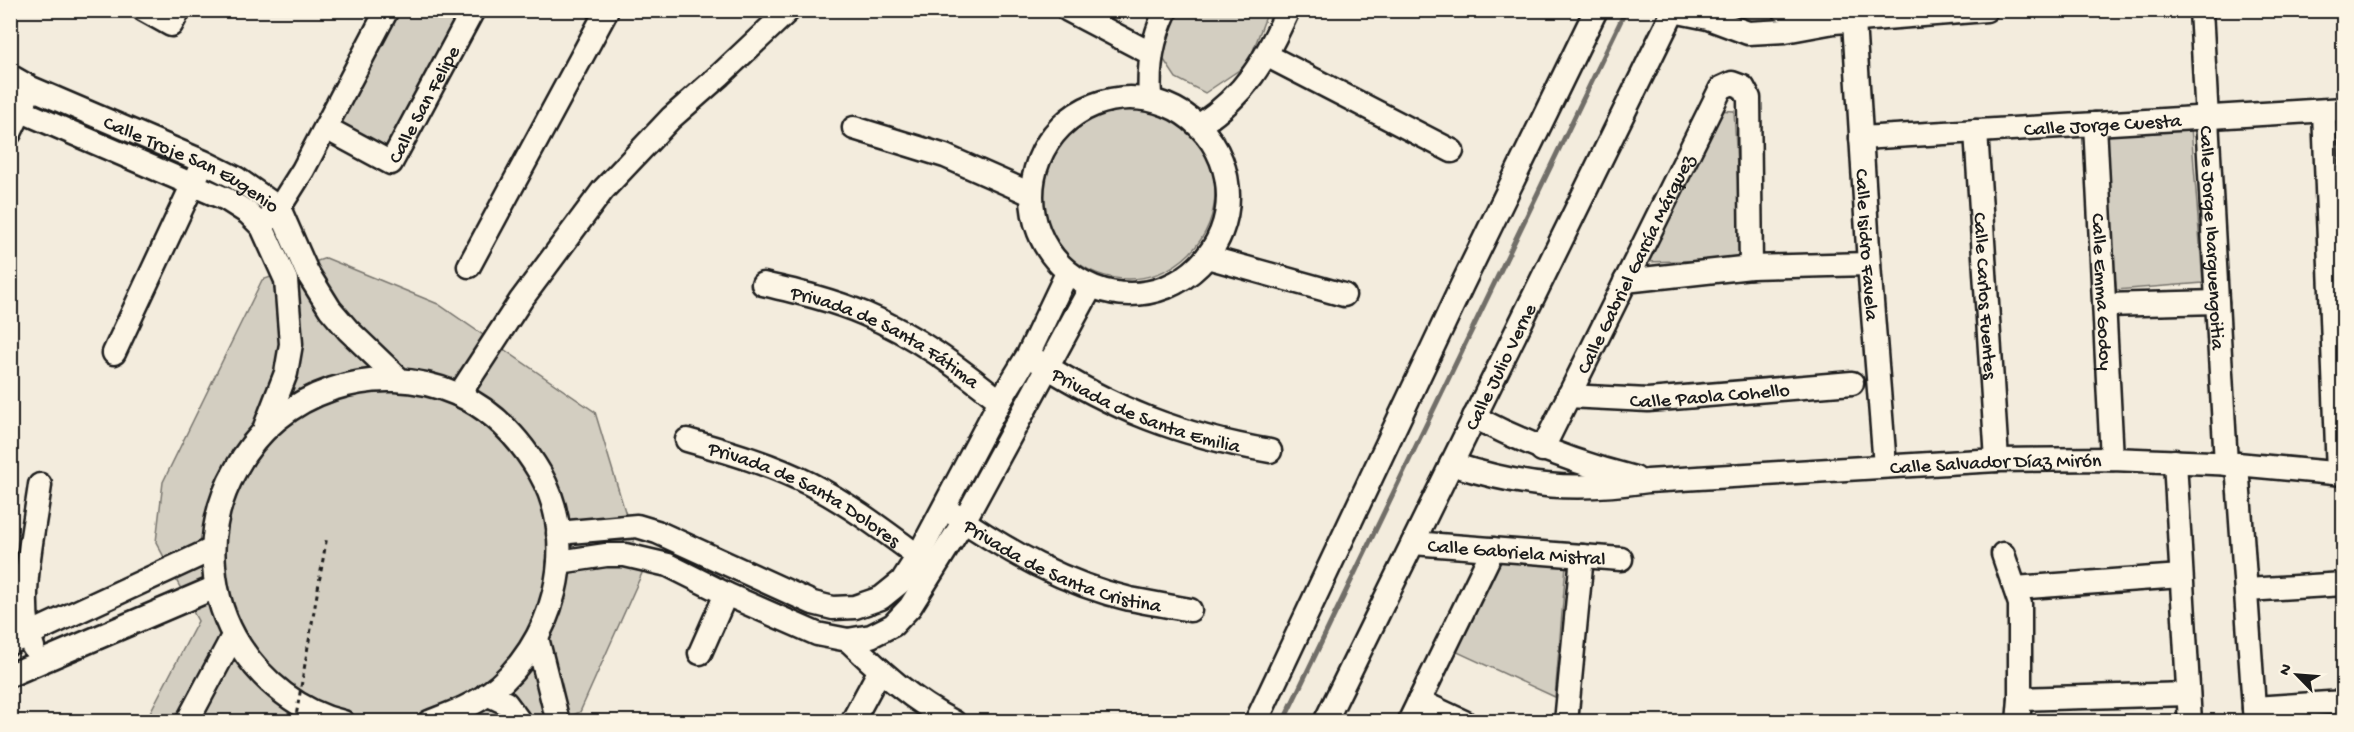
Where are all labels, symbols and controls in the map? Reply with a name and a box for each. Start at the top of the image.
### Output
street label: Calle San Felipe [385,42,467,168]
street label: Calle Jorge Cuesta [2023,111,2183,143]
street label: Calle Troje San Eugenio [99,112,282,220]
street label: Calle Jorge Ibarguengoitia [2192,125,2228,351]
street label: Calle Gabriel García Márquez [1574,151,1702,378]
street label: Calle Isidro Favela [1848,168,1882,323]
street label: Calle Carlos Fuentes [1966,212,2000,381]
street label: Calle Emma Godoy [2085,213,2116,371]
street label: Privada de Santa Fátima [787,283,983,396]
street label: Calle Julio Verne [1462,300,1543,435]
street label: Privada de Santa Emilia [1046,364,1243,460]
street label: Calle Paola Cohello [1629,380,1791,415]
street label: Privada de Santa Dolores [704,438,904,554]
street label: Calle Salvador Díaz Mirón [1889,451,2102,481]
street label: Privada de Santa Cristina [957,515,1164,620]
street label: Calle Gabriela Mistral [1427,536,1606,573]
north arrow [2267,645,2327,705]
text: N [2276,661,2298,679]

